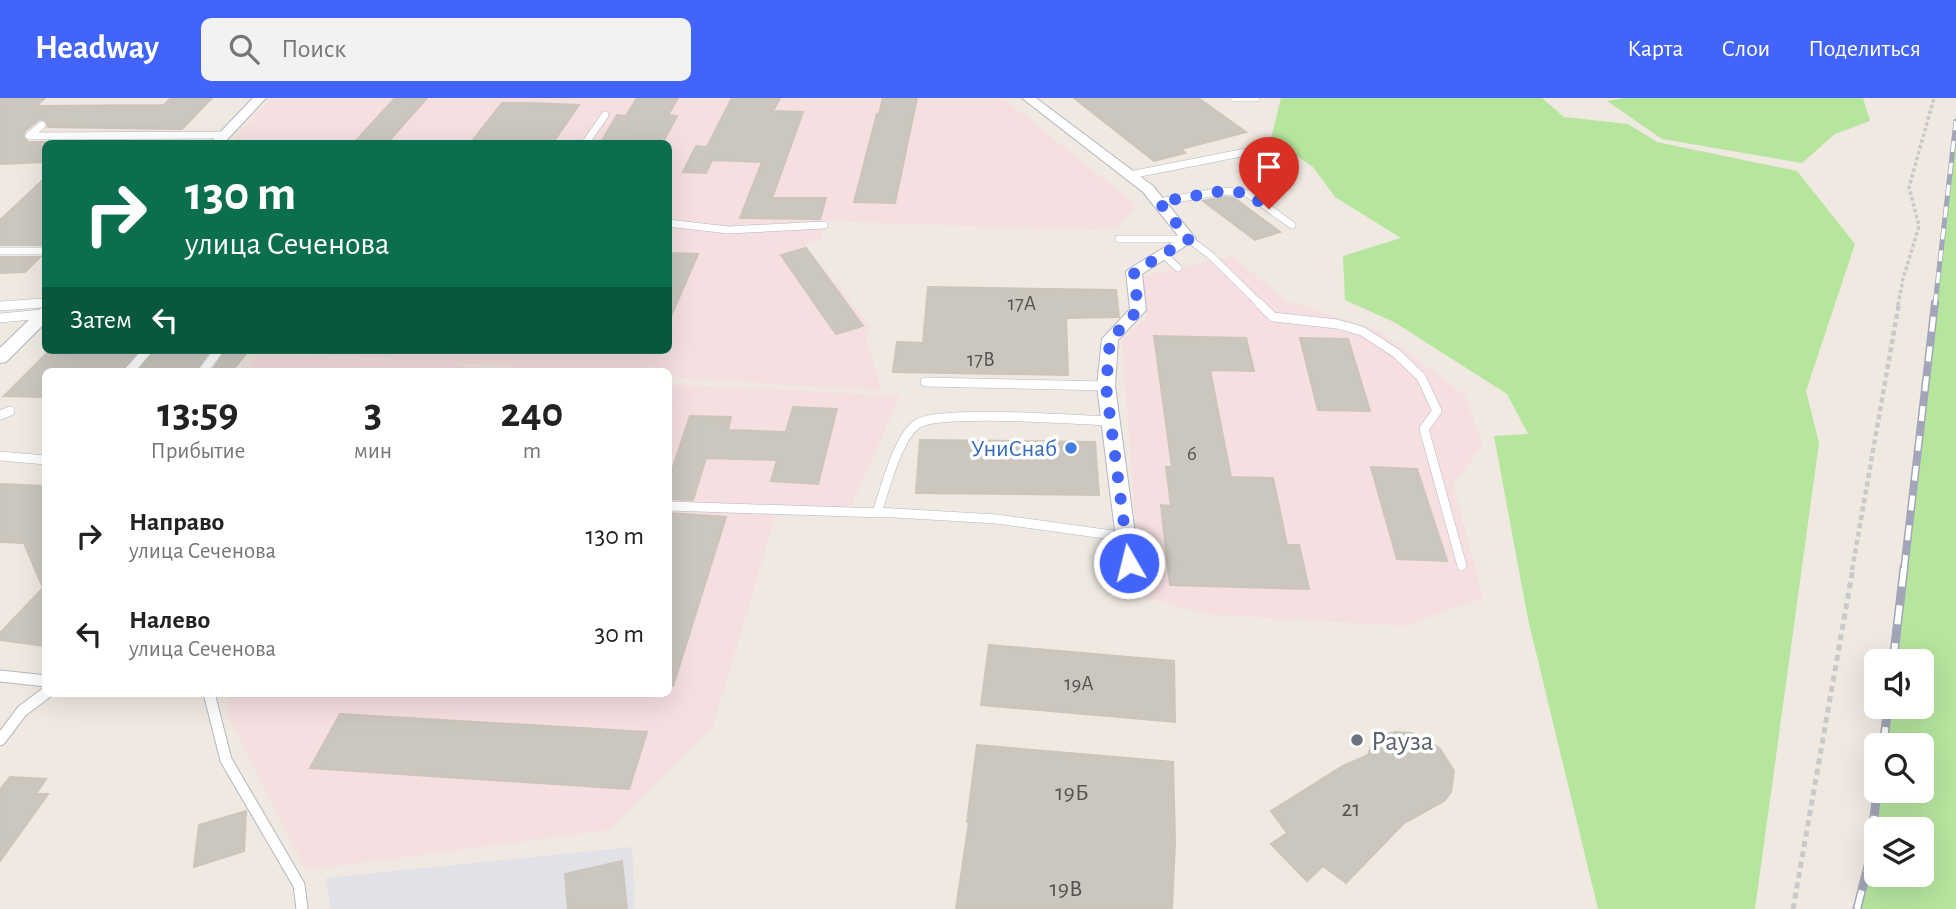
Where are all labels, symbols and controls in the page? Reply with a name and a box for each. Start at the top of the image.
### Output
search box [201,18,691,81]
icon: search [225,30,263,68]
text: Headway [35,32,159,65]
text: Поиск [281,36,346,62]
text: Карта [1627,37,1683,61]
text: Слои [1721,37,1770,61]
text: Поделиться [1808,37,1921,61]
pin [1239,137,1299,209]
icon: arrive [1250,148,1288,186]
icon: right [70,168,161,259]
text: 130 m [185,170,296,219]
text: улица Сеченова [185,228,390,260]
house number: 17А [1008,293,1036,314]
icon: left [146,301,184,339]
text: Затем [70,307,132,333]
house number: 17В [967,349,995,370]
text: 13:59 [157,392,239,434]
text: 3 [364,392,382,434]
text: 240 [501,392,563,434]
place label: УниСнаб [971,437,1057,461]
text: Прибытие [151,440,245,463]
text: мин [354,440,392,463]
text: m [523,440,541,463]
marker: УниСнаб [1063,440,1079,456]
house number: 6 [1187,443,1197,464]
text: Направо [129,509,224,535]
icon: right [70,517,108,555]
text: 130 m [586,523,644,549]
position arrow [1092,526,1166,600]
text: улица Сеченова [129,540,276,563]
text: Налево [129,607,210,633]
icon: left [70,615,108,653]
text: 30 m [594,621,644,647]
text: улица Сеченова [129,638,276,661]
map controls [1864,649,1934,887]
button: sound [1864,649,1934,719]
house number: 19А [1064,673,1094,694]
place label: Рауза [1371,728,1434,756]
marker: Рауза [1349,732,1365,748]
button: search [1864,733,1934,803]
house number: 19Б [1055,781,1089,805]
house number: 21 [1341,797,1361,821]
button: layers [1864,817,1934,887]
house number: 19В [1049,877,1083,901]

